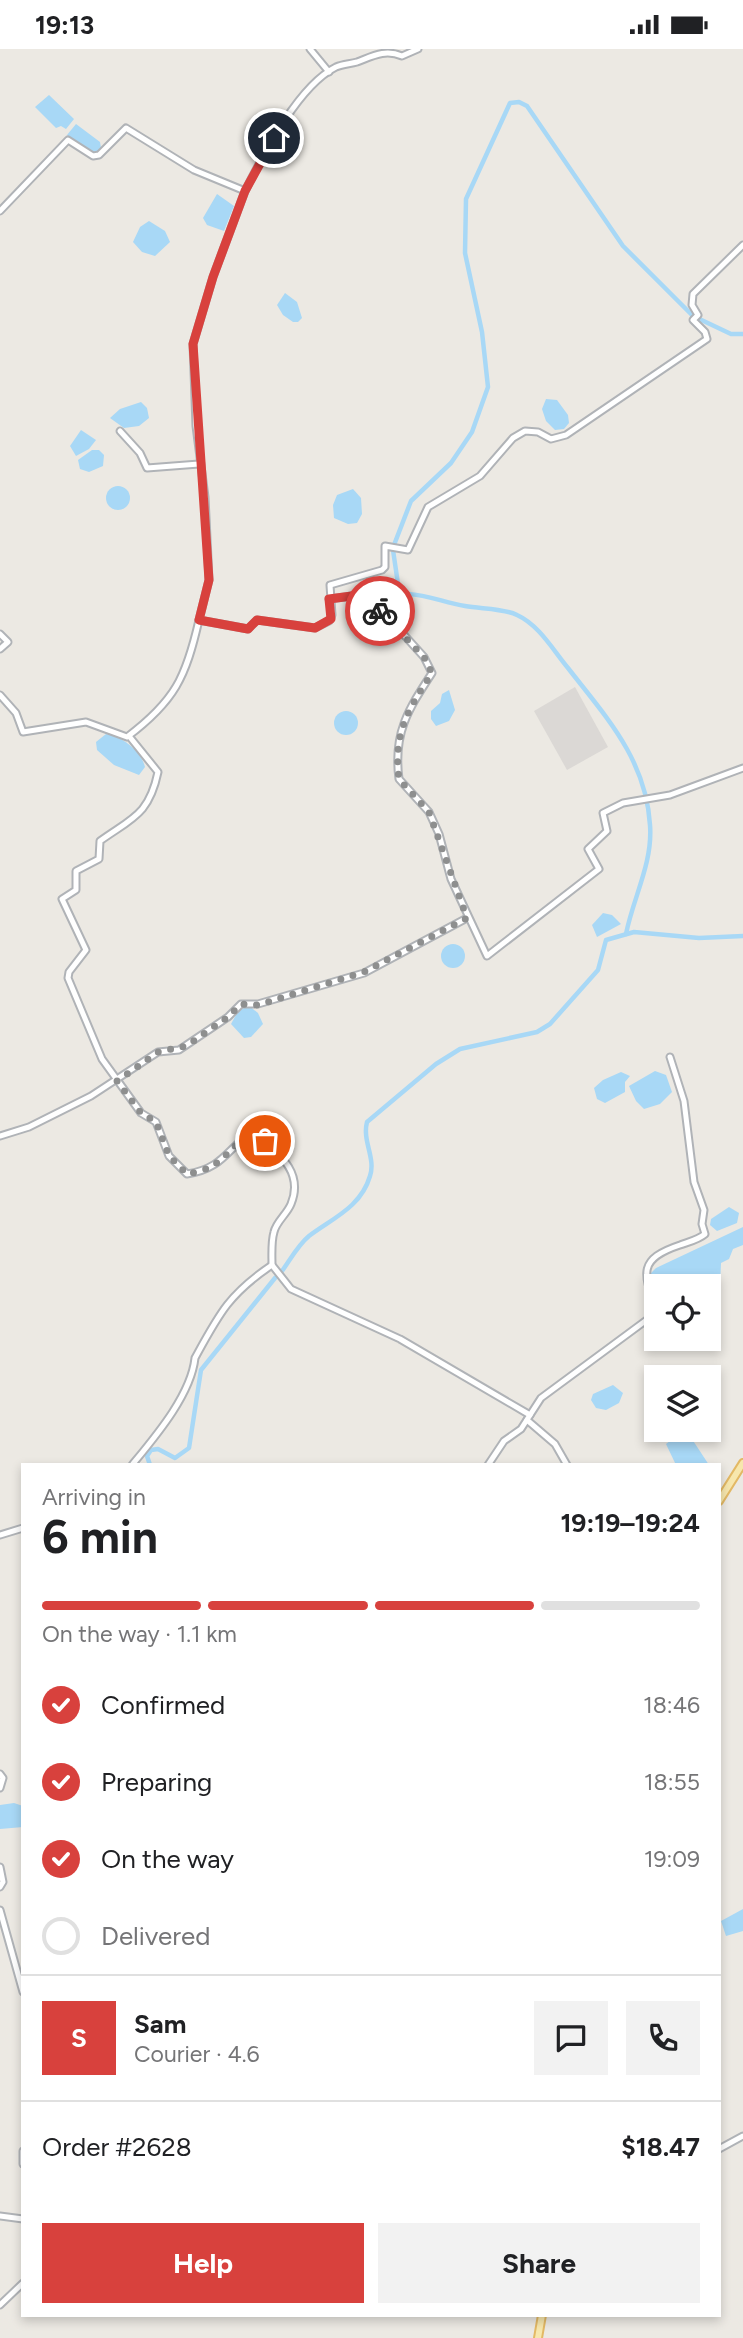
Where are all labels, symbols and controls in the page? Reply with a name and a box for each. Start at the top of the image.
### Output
text: 19:13 [35,9,94,41]
pin [244,108,304,168]
icon: home [255,119,293,157]
courier [345,576,415,646]
icon: bike [361,592,399,630]
pin [235,1111,295,1171]
icon: bag [246,1122,284,1160]
map controls [644,1274,721,1442]
button: locate [644,1274,721,1351]
button: layers [644,1365,721,1442]
text: Arriving in [42,1483,146,1511]
text: 19:19–19:24 [560,1507,700,1539]
text: 6 min [42,1509,158,1565]
text: On the way · 1.1 km [42,1620,237,1648]
icon: check [42,1686,80,1724]
text: Confirmed [101,1689,225,1721]
text: 18:46 [643,1691,700,1719]
icon: check [42,1763,80,1801]
text: Preparing [101,1766,212,1798]
text: 18:55 [644,1768,700,1796]
icon: check [42,1840,80,1878]
text: On the way [101,1843,234,1875]
text: 19:09 [644,1845,700,1873]
text: Delivered [101,1920,210,1952]
button: chat [534,2001,608,2075]
button: phone [626,2001,700,2075]
text: Sam [134,2008,186,2040]
text: S [71,2022,87,2054]
text: Courier · 4.6 [134,2040,260,2068]
text: Order #2628 [42,2131,192,2163]
text: $18.47 [621,2131,700,2163]
button: Help [42,2223,364,2303]
button: Share [378,2223,700,2303]

